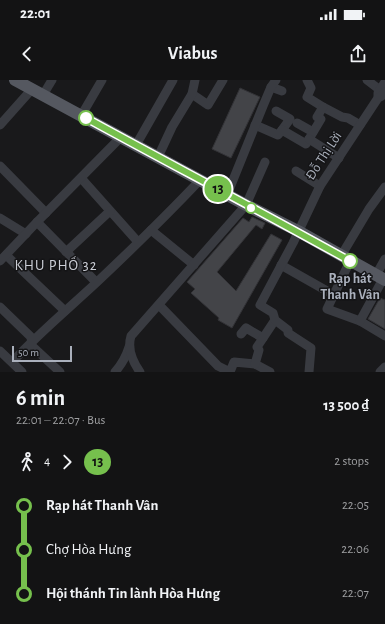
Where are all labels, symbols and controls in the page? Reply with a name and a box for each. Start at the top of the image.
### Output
text: 22:01 [20,6,51,21]
icon: back [16,43,38,65]
icon: share [347,43,369,65]
text: Viabus [168,45,217,63]
unlabelled marker [78,110,94,126]
street label: Đỗ Thị Lời [302,128,345,183]
line badge: 13 [200,176,236,202]
text: 13 [212,182,224,196]
unlabelled marker [245,202,257,214]
marker: Rạp hát Thanh Vân [342,253,358,269]
district label: KHU PHỐ 32 [14,255,98,273]
place label: Rạp hát Thanh Vân [320,272,380,302]
scale bar [12,344,72,363]
text: 50 m [18,347,39,358]
text: 6 min [16,387,65,409]
text: 13 500 ₫ [323,398,369,413]
text: 22:01 – 22:07 · Bus [16,414,105,427]
icon: walk [16,451,38,473]
icon: forward [56,451,78,473]
text: 4 [44,455,50,468]
text: 13 [92,455,103,469]
text: 2 stops [334,455,369,468]
text: Rạp hát Thanh Vân [46,498,158,513]
text: 22:05 [342,499,369,512]
text: Chợ Hòa Hưng [46,542,131,557]
text: 22:06 [341,543,369,556]
text: Hội thánh Tin lành Hòa Hưng [46,586,220,601]
text: 22:07 [342,587,369,600]

